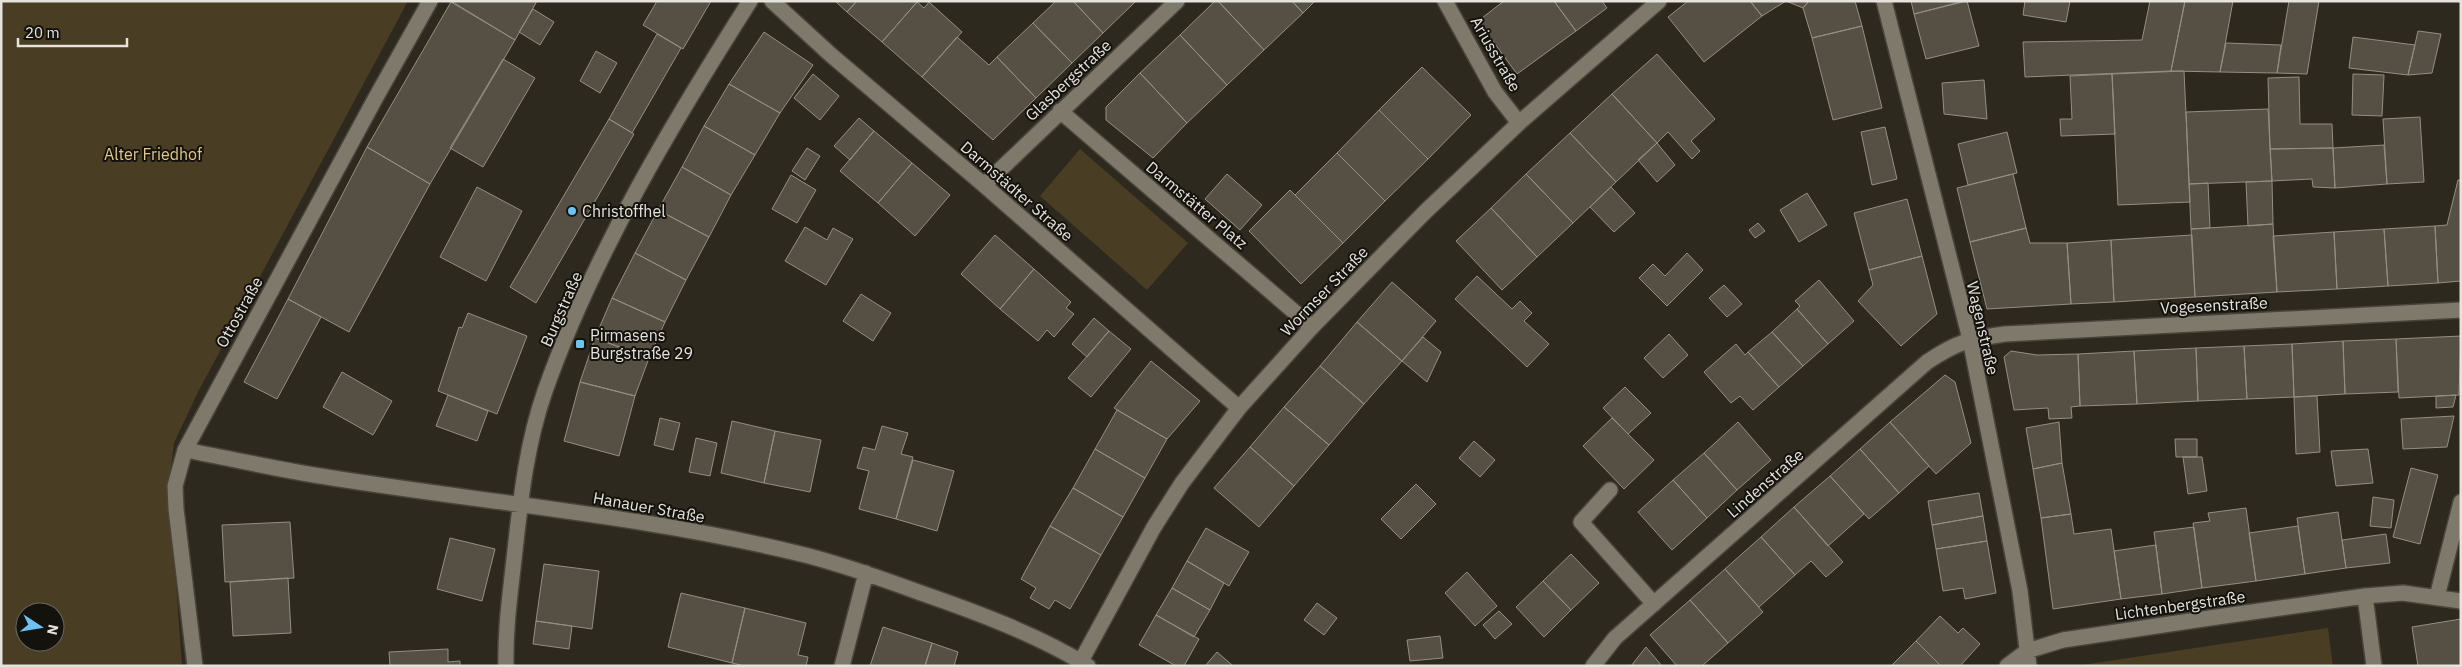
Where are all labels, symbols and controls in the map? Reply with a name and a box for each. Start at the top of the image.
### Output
street label: Ariusstraße [1466,13,1526,95]
scale bar [18,15,126,47]
text: 20 m [25,23,60,42]
street label: Glasbergstraße [1021,35,1115,125]
street label: Darmstädter Straße [957,137,1078,245]
park label: Alter Friedhof [104,144,202,164]
street label: Darmstätter Platz [1142,157,1252,253]
place label: Christoffhel [582,201,666,221]
marker: Christoffhel [566,205,578,217]
street label: Wormser Straße [1276,242,1372,340]
street label: Burgstraße [536,268,587,350]
street label: Ottostraße [211,273,267,351]
street label: Wagenstraße [1963,279,2004,377]
street label: Vogesenstraße [2160,292,2269,318]
place label: Pirmasens Burgstraße 29 [590,325,693,363]
marker: Pirmasens Burgstraße 29 [574,338,586,350]
street label: Lindenstraße [1723,444,1808,522]
street label: Hanauer Straße [591,487,707,527]
street label: Lichtenbergstraße [2114,586,2247,624]
north arrow [15,602,65,652]
text: N [43,623,63,637]

